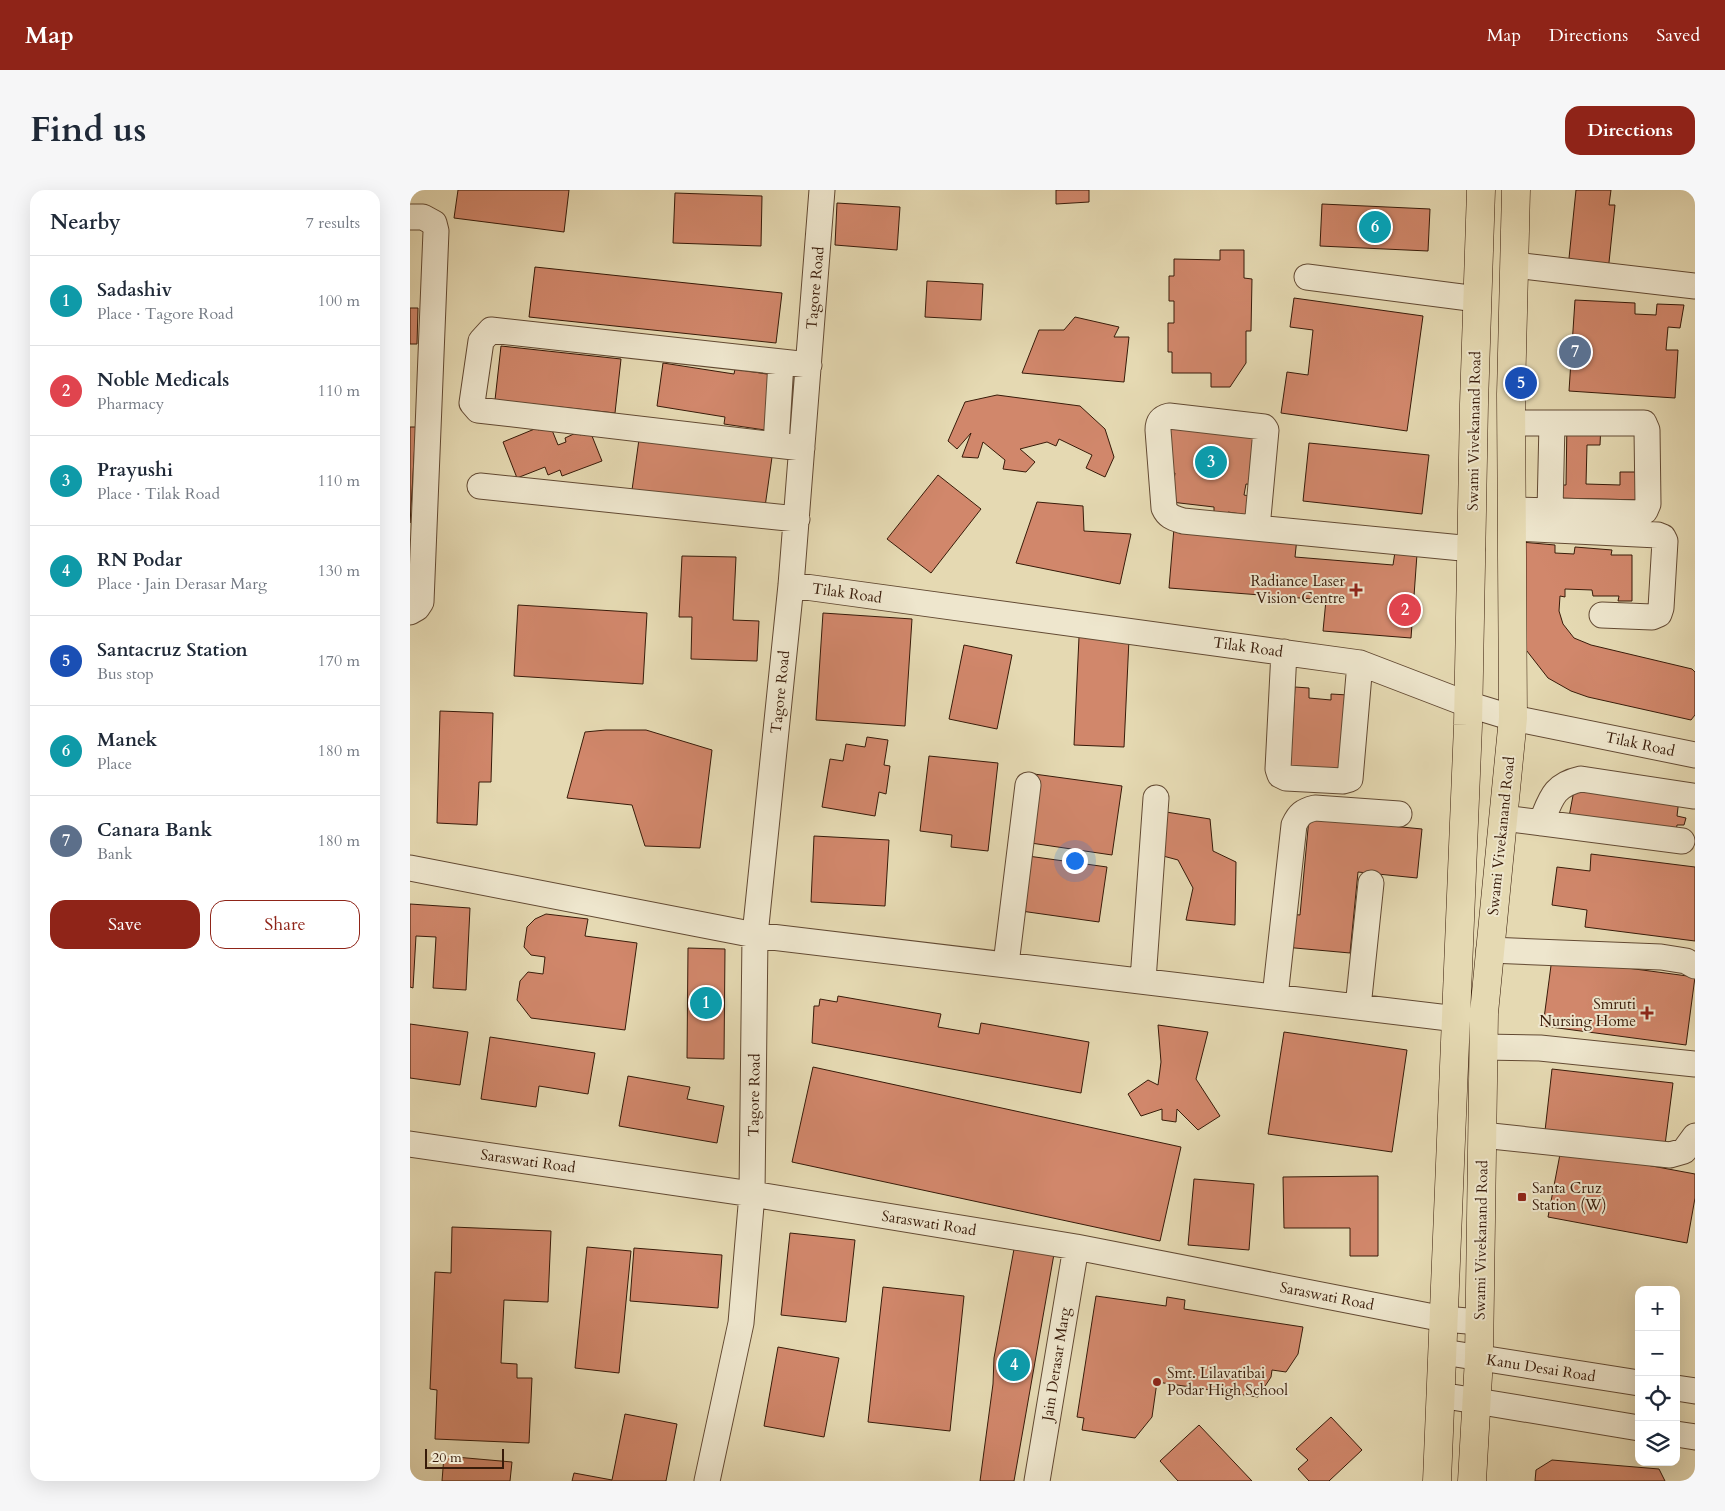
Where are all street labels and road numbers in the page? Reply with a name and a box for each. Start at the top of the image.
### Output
street label: Tagore Road [801,246,829,330]
street label: Swami Vivekanand Road [1463,351,1485,511]
street label: Tilak Road [811,578,883,608]
street label: Tilak Road [1212,632,1284,662]
street label: Tagore Road [766,650,794,734]
street label: Tilak Road [1603,727,1677,761]
street label: Swami Vivekanand Road [1483,756,1519,916]
street label: Tagore Road [743,1053,765,1137]
street label: Saraswati Road [479,1144,577,1178]
street label: Swami Vivekanand Road [1470,1160,1492,1320]
street label: Saraswati Road [880,1206,978,1240]
street label: Saraswati Road [1278,1277,1376,1315]
street label: Jain Derasar Marg [1037,1305,1075,1424]
street label: Kanu Desai Road [1485,1350,1597,1386]

